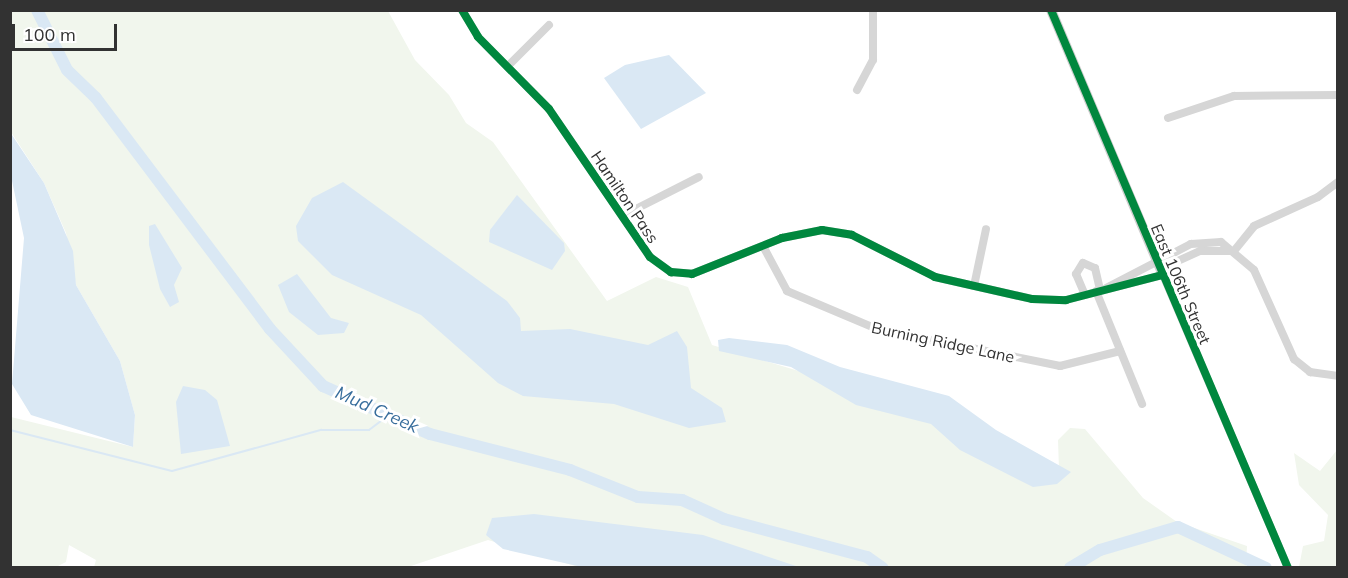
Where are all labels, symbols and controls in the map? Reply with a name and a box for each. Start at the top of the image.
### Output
scale bar [15,12,120,50]
text: 100 m [23,23,76,46]
street label: Hamilton Pass [587,147,663,247]
street label: East 106th Street [1147,221,1215,347]
street label: Burning Ridge Lane [870,317,1016,367]
water label: Mud Creek [332,382,422,438]

